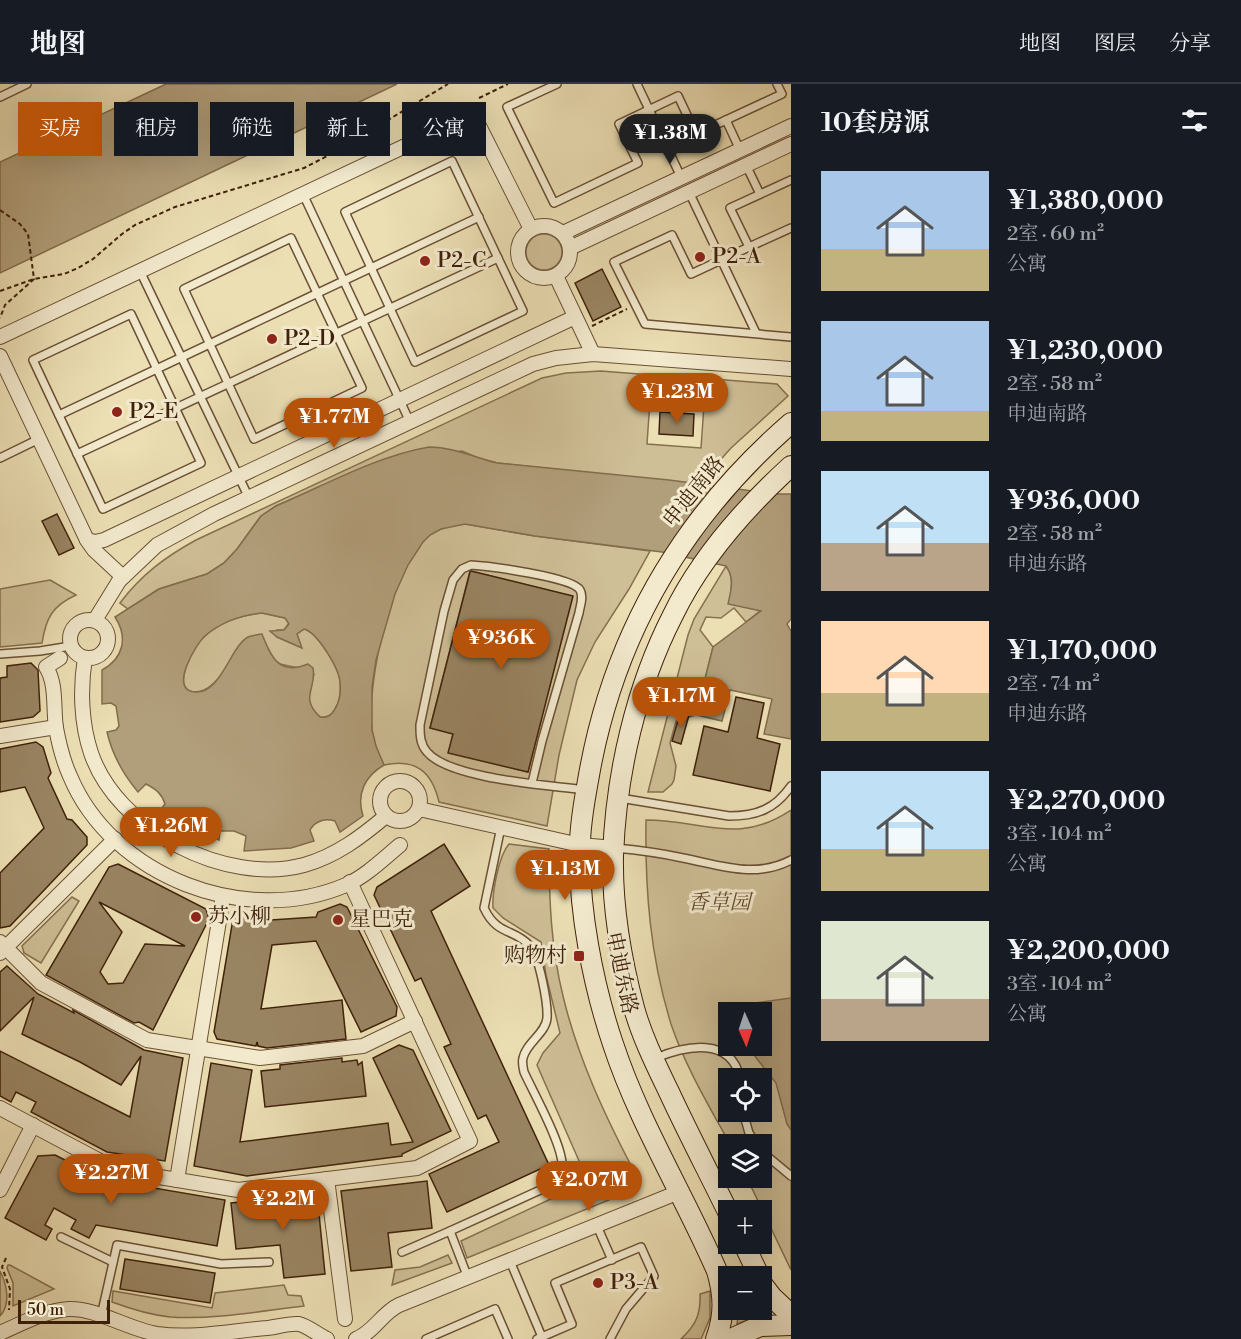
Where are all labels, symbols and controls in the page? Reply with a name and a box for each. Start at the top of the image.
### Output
text: 地图 [30,27,86,62]
text: 地图 [1019,31,1061,57]
text: 图层 [1094,31,1136,57]
text: 分享 [1169,31,1211,57]
chip: 买房 [18,102,102,156]
chip: 租房 [114,102,198,156]
chip: 筛选 [210,102,294,156]
chip: 新上 [306,102,390,156]
chip: 公寓 [402,102,486,156]
icon: filters [1178,104,1211,137]
text: 10套房源 [821,107,930,139]
pin: ¥1.38M [621,114,719,165]
text: ¥1.38M [633,121,707,146]
text: ¥1,380,000 [1007,185,1164,217]
icon: home [869,195,941,267]
text: 2室 · 60 m² [1007,222,1104,247]
place label: P2-A [712,244,761,270]
place label: P2-C [437,248,486,274]
marker: P2-A [693,250,707,264]
text: 公寓 [1007,252,1047,277]
marker: P2-C [418,254,432,268]
place label: P2-D [284,326,335,352]
marker: P2-D [265,332,279,346]
text: ¥1,230,000 [1007,335,1163,367]
icon: home [869,345,941,417]
text: 2室 · 58 m² [1007,372,1102,397]
pin: ¥1.23M [628,373,726,424]
text: ¥1.23M [640,380,714,405]
pin: ¥1.77M [285,398,383,449]
place label: P2-E [129,399,178,425]
text: 申迪南路 [1007,402,1087,427]
marker: P2-E [110,405,124,419]
text: ¥1.77M [298,405,370,430]
street label: 申迪南路 [657,451,731,533]
text: ¥936,000 [1007,485,1140,517]
icon: home [869,495,941,567]
text: 2室 · 58 m² [1007,522,1102,547]
text: 申迪东路 [1007,552,1087,577]
pin: ¥936K [459,619,543,670]
text: ¥936K [467,626,535,651]
text: ¥1,170,000 [1007,635,1157,667]
icon: home [869,645,941,717]
text: 2室 · 74 m² [1007,672,1099,697]
pin: ¥1.17M [632,677,730,728]
text: ¥1.17M [646,684,716,709]
text: 申迪东路 [1007,702,1087,727]
text: ¥2,270,000 [1007,785,1165,817]
icon: home [869,795,941,867]
pin: ¥1.26M [122,807,220,858]
text: ¥1.26M [134,814,208,839]
text: 3室 · 104 m² [1007,822,1111,847]
pin: ¥1.13M [516,850,614,901]
text: 公寓 [1007,852,1047,877]
text: ¥1.13M [530,857,600,882]
park label: 香草园 [688,890,753,916]
place label: 苏小柳 [208,904,271,930]
place label: 星巴克 [350,907,413,933]
marker: 苏小柳 [189,910,203,924]
marker: 星巴克 [331,913,345,927]
street label: 申迪东路 [600,929,642,1017]
text: ¥2,200,000 [1007,935,1170,967]
place label: 购物村 [504,943,567,969]
icon: home [869,945,941,1017]
marker: 购物村 [572,949,586,963]
text: 3室 · 104 m² [1007,972,1111,997]
north arrow [718,1002,772,1056]
map controls [718,1002,772,1320]
text: 公寓 [1007,1002,1047,1027]
button: locate [718,1068,772,1122]
button: layers [718,1134,772,1188]
pin: ¥2.27M [62,1154,160,1205]
text: ¥2.27M [73,1161,149,1186]
pin: ¥2.07M [540,1161,638,1212]
text: ¥2.07M [550,1168,628,1193]
pin: ¥2.2M [241,1180,325,1231]
text: ¥2.2M [251,1187,315,1212]
button: + [718,1200,772,1254]
button: − [718,1266,772,1320]
place label: P3-A [610,1270,659,1296]
marker: P3-A [591,1276,605,1290]
scale bar [18,1297,110,1324]
text: 50 m [27,1300,64,1320]

